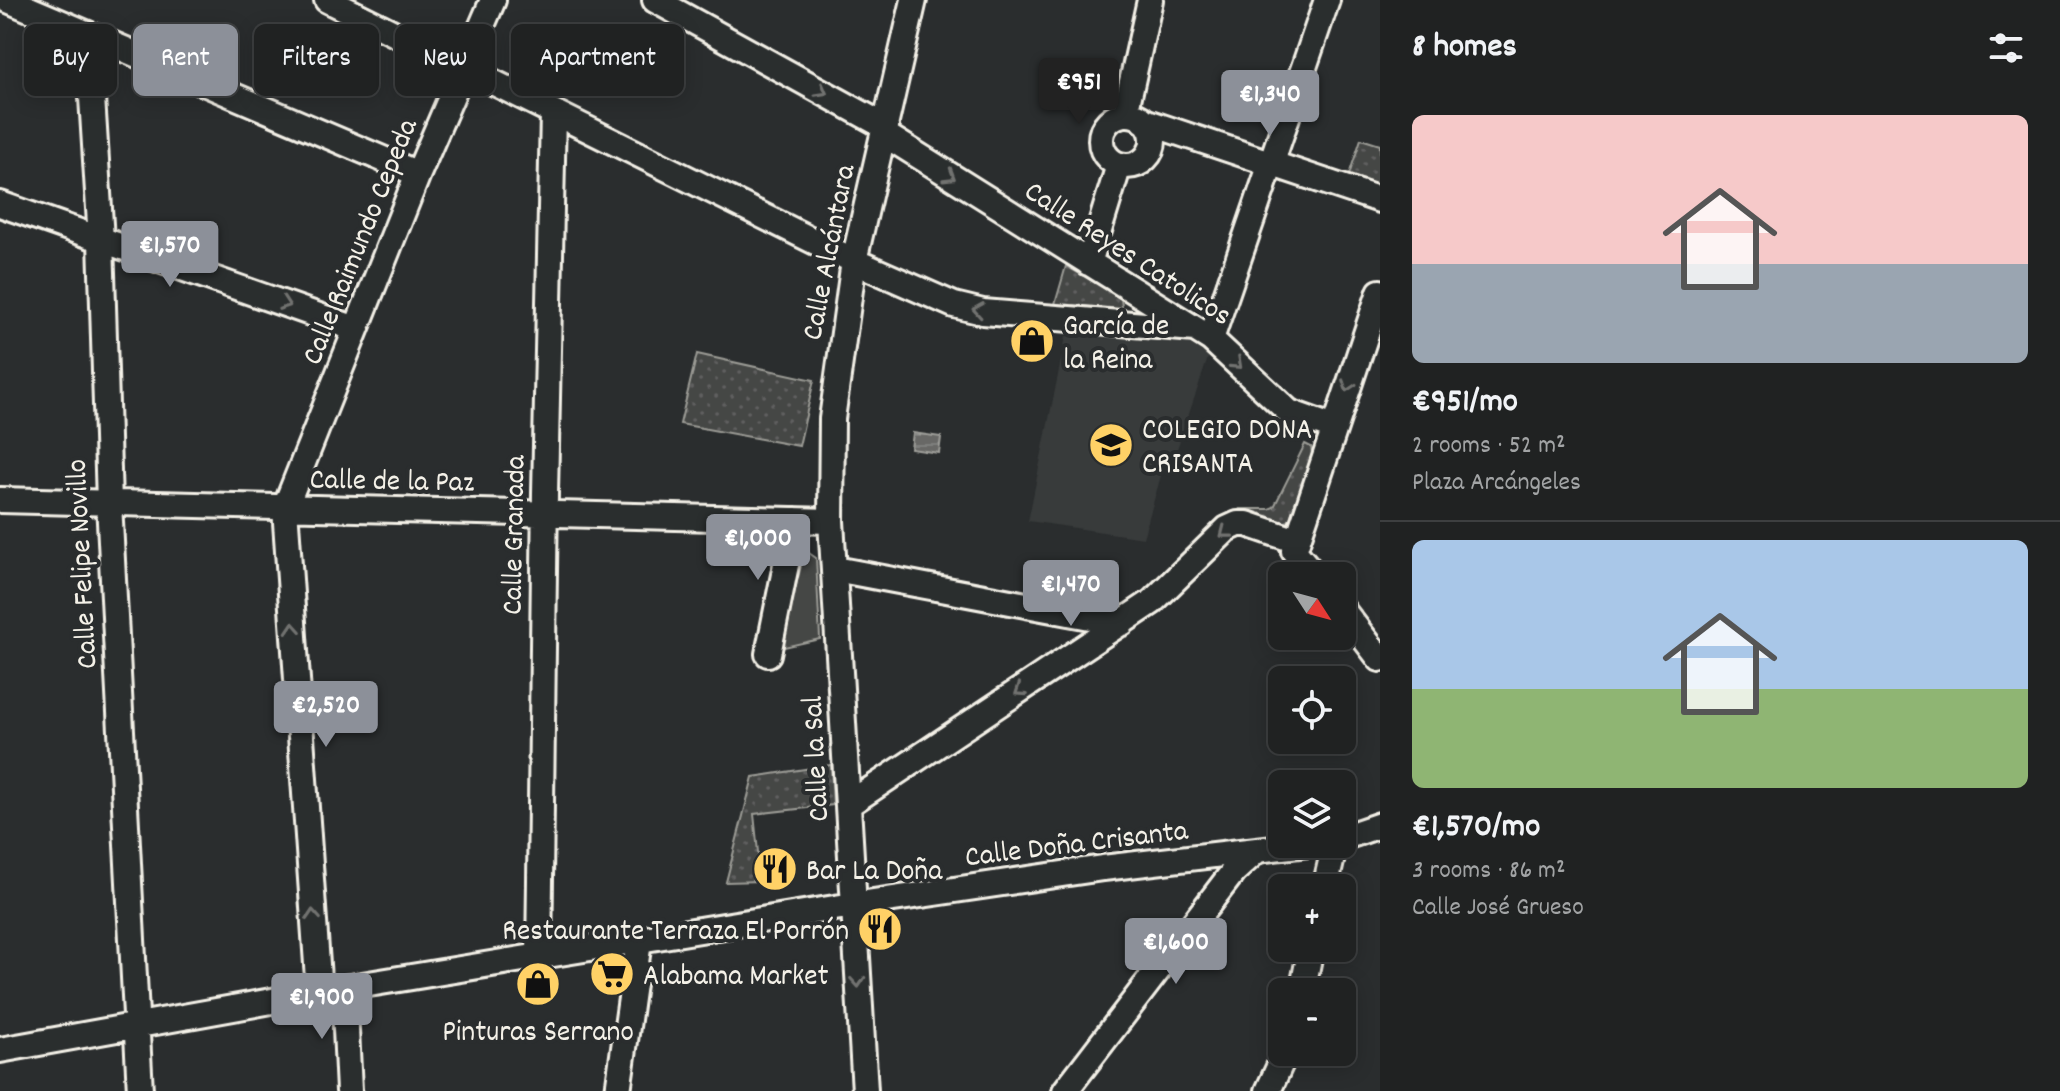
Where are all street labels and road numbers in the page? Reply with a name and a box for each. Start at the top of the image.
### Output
street label: Calle Raimundo Cepeda [293,112,432,372]
street label: Calle Alcántara [793,160,870,344]
street label: Calle Reyes Catolicos [1014,172,1239,339]
street label: Calle Granada [494,454,539,615]
street label: Calle Felipe Novillo [58,458,111,670]
street label: Calle de la Paz [309,461,475,506]
street label: Calle la Sal [794,695,843,823]
street label: Calle Doña Crisanta [963,811,1191,881]

